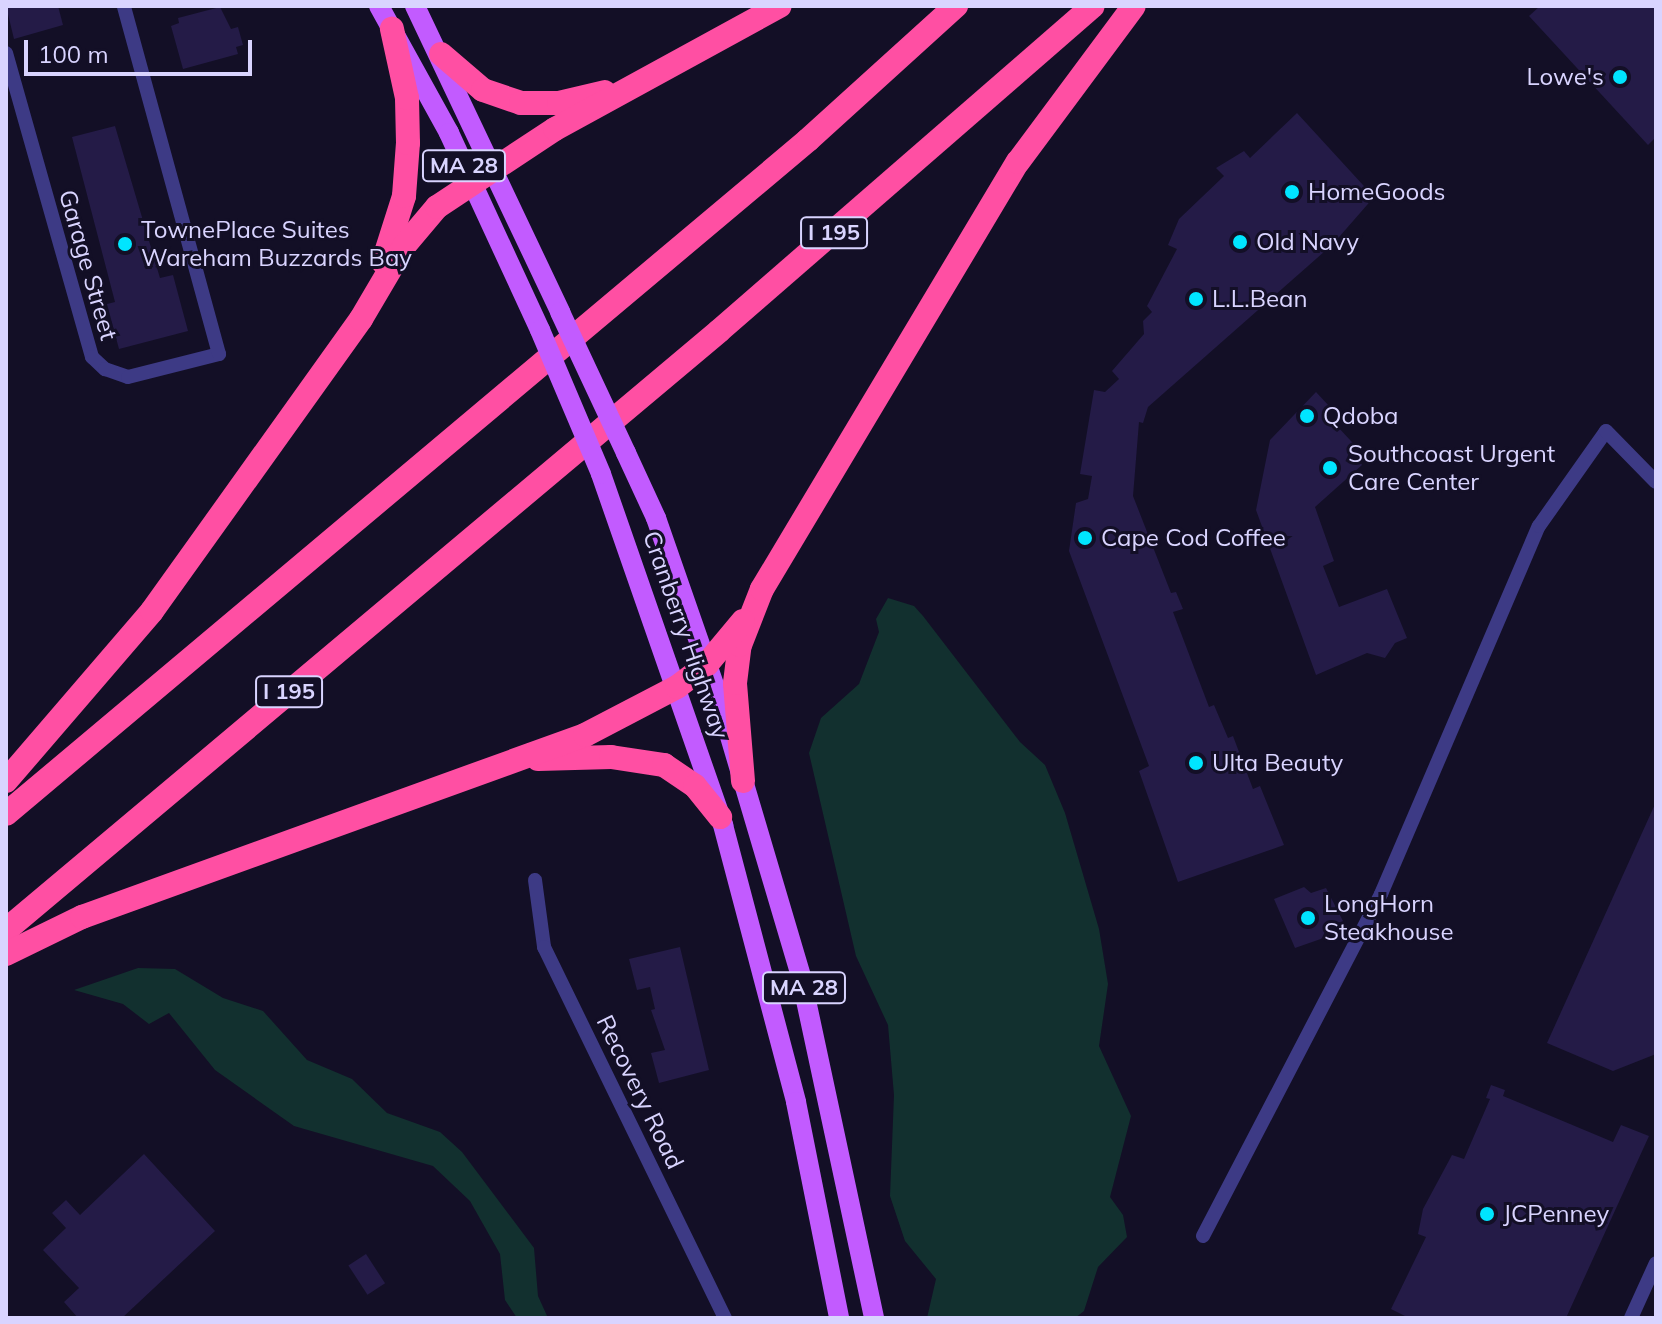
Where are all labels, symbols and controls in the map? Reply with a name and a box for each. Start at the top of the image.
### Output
scale bar [28,24,256,74]
text: 100 m [38,39,109,69]
place label: Lowe's [1527,63,1604,91]
marker: Lowe's [1611,68,1629,86]
road number: MA 28 [420,148,508,184]
place label: HomeGoods [1308,178,1445,206]
marker: HomeGoods [1283,183,1301,201]
street label: Garage Street [53,186,123,344]
road number: I 195 [800,215,868,251]
place label: TownePlace Suites Wareham Buzzards Bay [141,216,412,272]
place label: Old Navy [1256,228,1359,256]
marker: Old Navy [1231,233,1249,251]
marker: TownePlace Suites Wareham Buzzards Bay [116,235,134,253]
place label: L.L.Bean [1212,285,1307,313]
marker: L.L.Bean [1187,290,1205,308]
place label: Qdoba [1323,402,1398,430]
marker: Qdoba [1298,407,1316,425]
place label: Southcoast Urgent Care Center [1348,440,1555,496]
marker: Southcoast Urgent Care Center [1319,457,1341,479]
place label: Cape Cod Coffee [1101,524,1286,552]
street label: Cranberry Highway [637,527,735,743]
marker: Cape Cod Coffee [1076,529,1094,547]
road number: I 195 [255,674,323,710]
place label: Ulta Beauty [1212,749,1343,777]
marker: Ulta Beauty [1187,754,1205,772]
place label: LongHorn Steakhouse [1324,890,1454,946]
marker: LongHorn Steakhouse [1299,909,1317,927]
road number: MA 28 [760,970,848,1006]
street label: Recovery Road [590,1010,690,1174]
place label: JCPenney [1503,1200,1609,1228]
marker: JCPenney [1478,1205,1496,1223]

